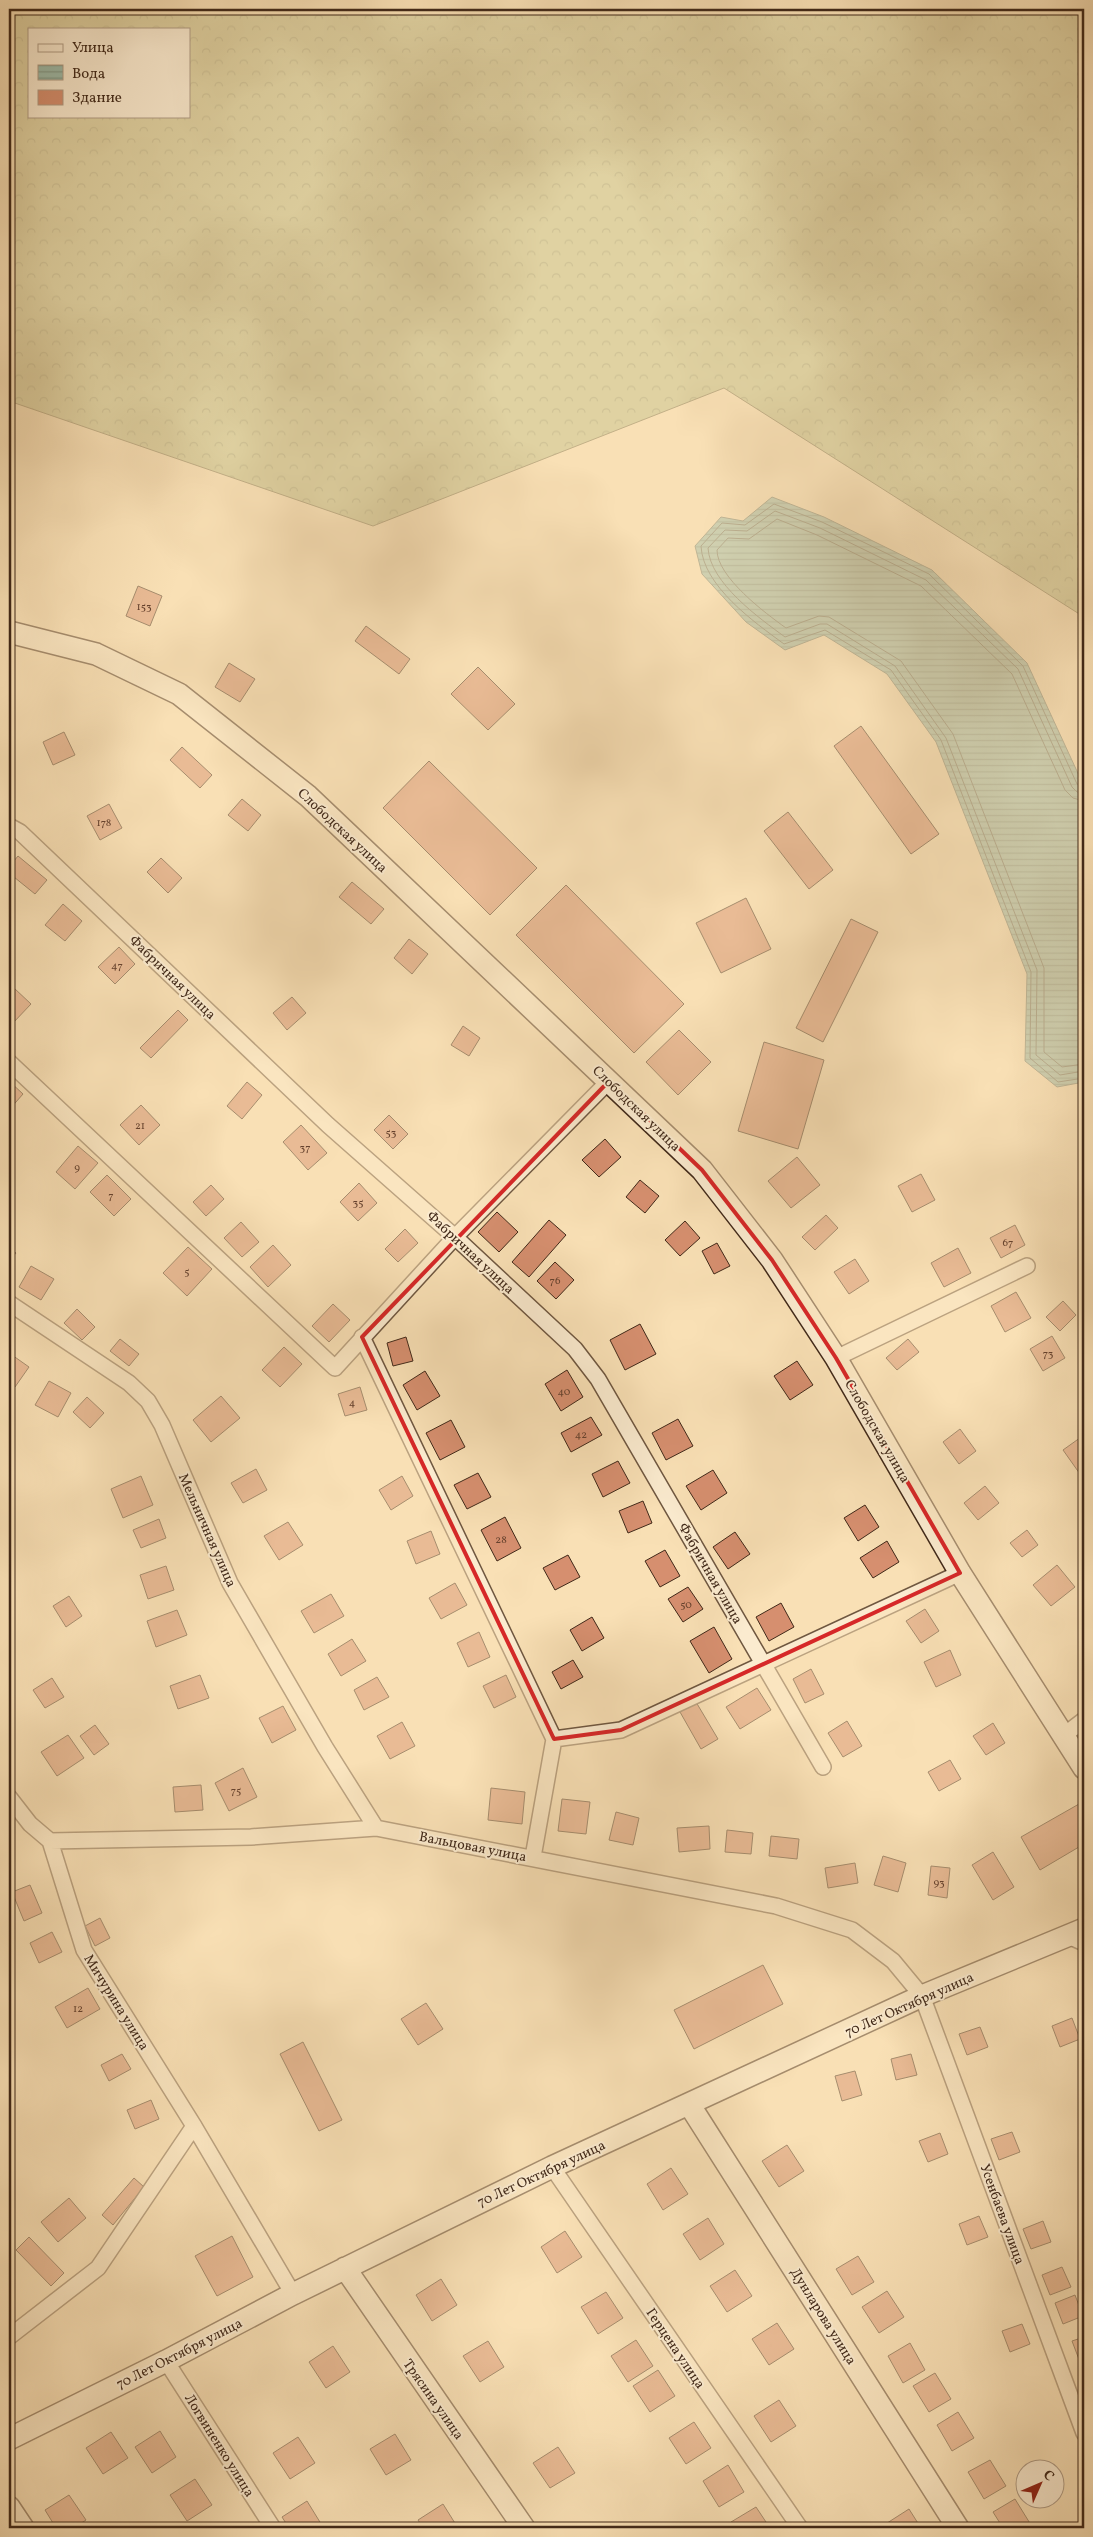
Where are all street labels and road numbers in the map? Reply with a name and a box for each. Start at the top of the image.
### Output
street label: Слободская улица [293,784,391,878]
street label: Фабричная улица [124,932,220,1024]
street label: Слободская улица [588,1062,684,1156]
street label: Фабричная улица [422,1207,518,1299]
street label: Слободская улица [839,1377,914,1487]
street label: Мельничная улица [173,1471,240,1590]
street label: Фабричная улица [673,1520,746,1628]
street label: Вальцовая улица [417,1828,528,1867]
street label: Мичурина улица [79,1951,153,2054]
street label: 70 Лет Октября улица [842,1968,977,2042]
street label: 70 Лет Октября улица [475,2136,609,2212]
street label: Усенбаева улица [975,2162,1029,2267]
street label: Дунларова улица [785,2265,860,2369]
street label: Герцена улица [641,2305,709,2393]
street label: 70 Лет Октября улица [113,2314,246,2394]
street label: Трясина улица [398,2356,468,2444]
street label: Логвиненко улица [179,2391,258,2501]

